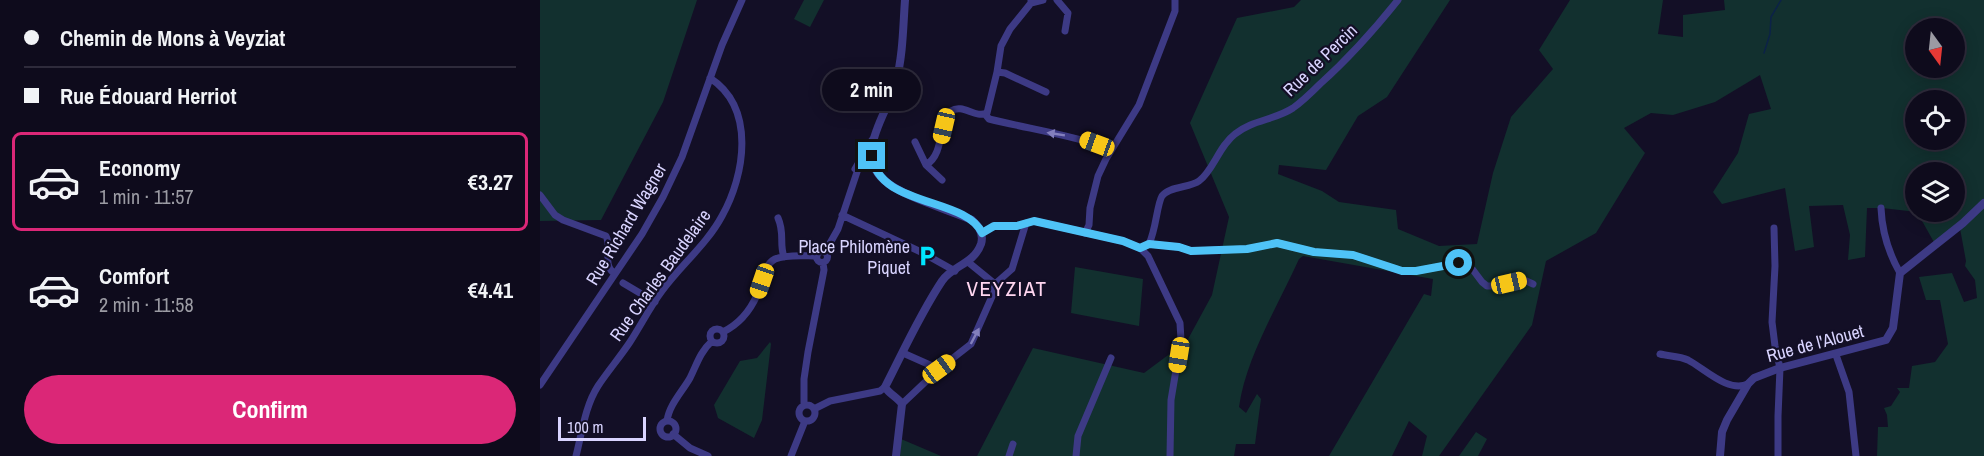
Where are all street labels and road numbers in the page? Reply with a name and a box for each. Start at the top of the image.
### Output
street label: Rue de Percin [1277,18,1363,102]
street label: Rue Richard Wagner [580,158,672,290]
street label: Rue Charles Baudelaire [604,204,716,346]
street label: Rue de l'Alouet [1764,318,1866,368]

